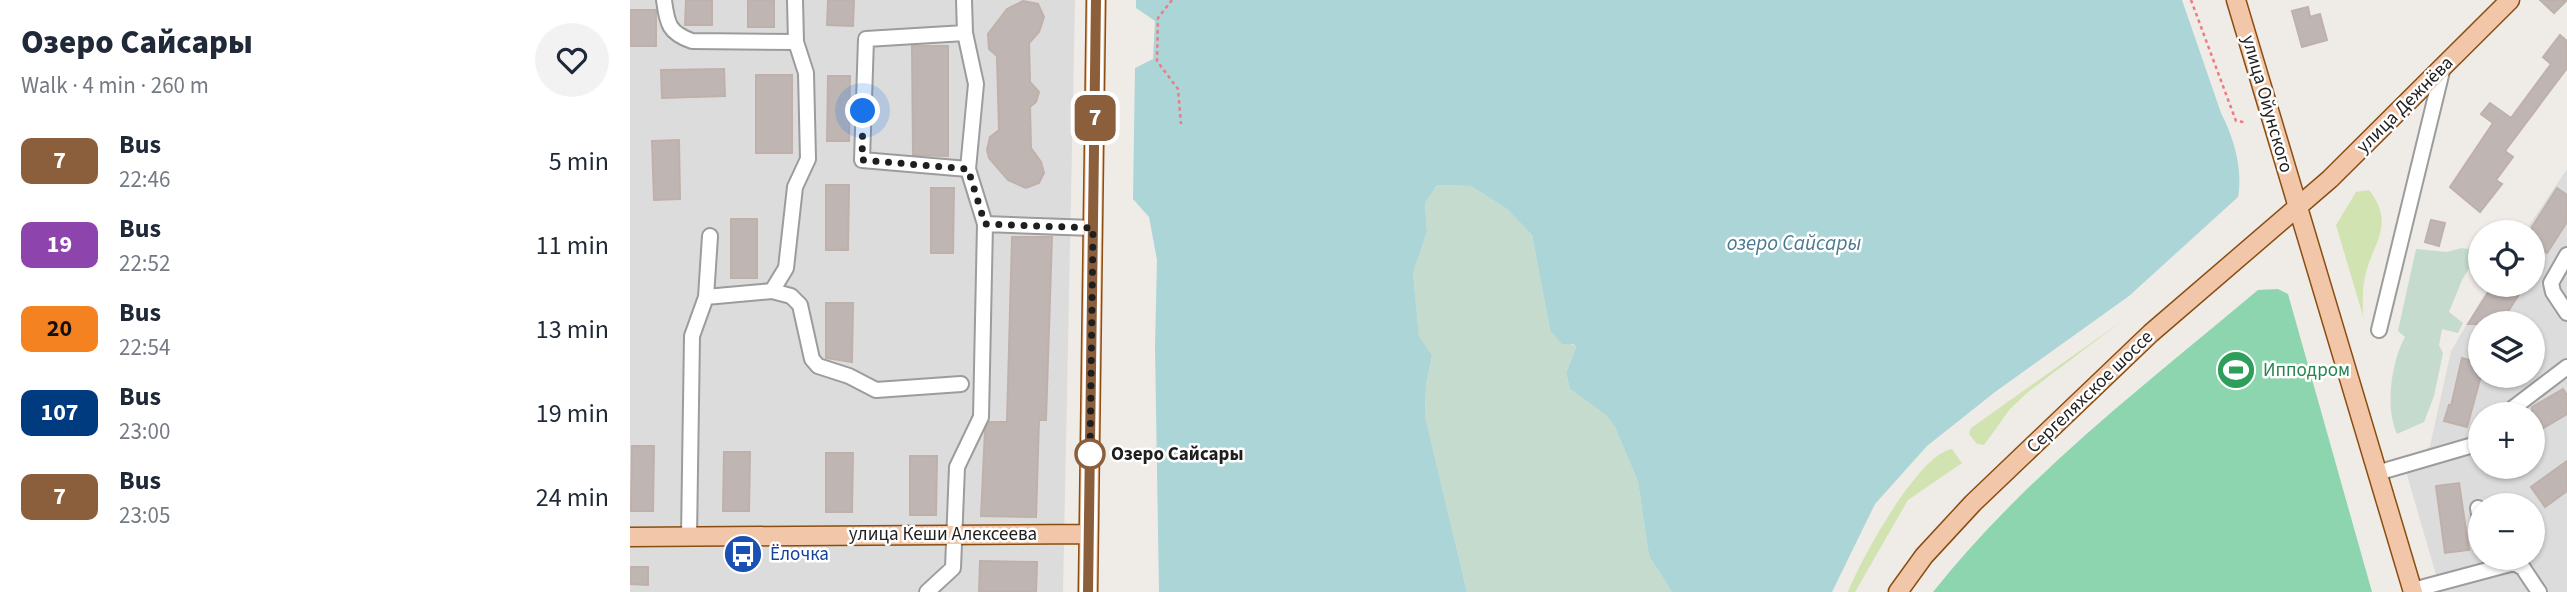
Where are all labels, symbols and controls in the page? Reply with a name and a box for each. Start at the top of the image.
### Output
text: Озеро Сайсары [21,19,253,66]
button: heart [535,23,609,97]
street label: улица Ойунского [2234,32,2300,176]
street label: улица Дежнёва [2350,50,2460,160]
text: Walk · 4 min · 260 m [21,69,209,102]
your location [845,93,880,128]
line badge: 7 [1072,95,1118,141]
text: 7 [1089,100,1101,135]
text: Bus [119,126,161,163]
text: 7 [53,143,66,178]
text: 5 min [549,143,609,180]
text: 22:46 [119,163,170,196]
text: Bus [119,210,161,247]
map controls [2468,220,2545,570]
button: locate [2468,220,2545,297]
text: 19 [47,227,72,262]
text: 11 min [536,227,609,264]
water label: озеро Сайсары [1727,228,1861,258]
text: 22:52 [119,247,170,280]
text: Bus [119,294,161,331]
text: 20 [47,311,72,346]
text: 13 min [536,311,609,348]
button: layers [2468,311,2545,388]
street label: Сергеляхское шоссе [2021,324,2159,460]
text: 22:54 [119,331,170,364]
sports icon: Ипподром [2215,349,2257,391]
place label: Ипподром [2263,357,2350,384]
text: Bus [119,378,161,415]
text: 107 [40,395,79,430]
text: 19 min [536,395,609,432]
button: + [2468,402,2545,479]
text: 23:00 [119,415,170,448]
marker: Озеро Сайсары [1075,439,1105,469]
place label: Озеро Сайсары [1111,441,1244,468]
text: Bus [119,462,161,499]
text: 7 [53,479,66,514]
text: 24 min [536,479,609,516]
button: − [2468,493,2545,570]
text: 23:05 [119,499,170,532]
street label: улица Кеши Алексеева [849,521,1037,548]
bus stop icon: Ёлочка [722,533,764,575]
place label: Ёлочка [770,541,829,568]

